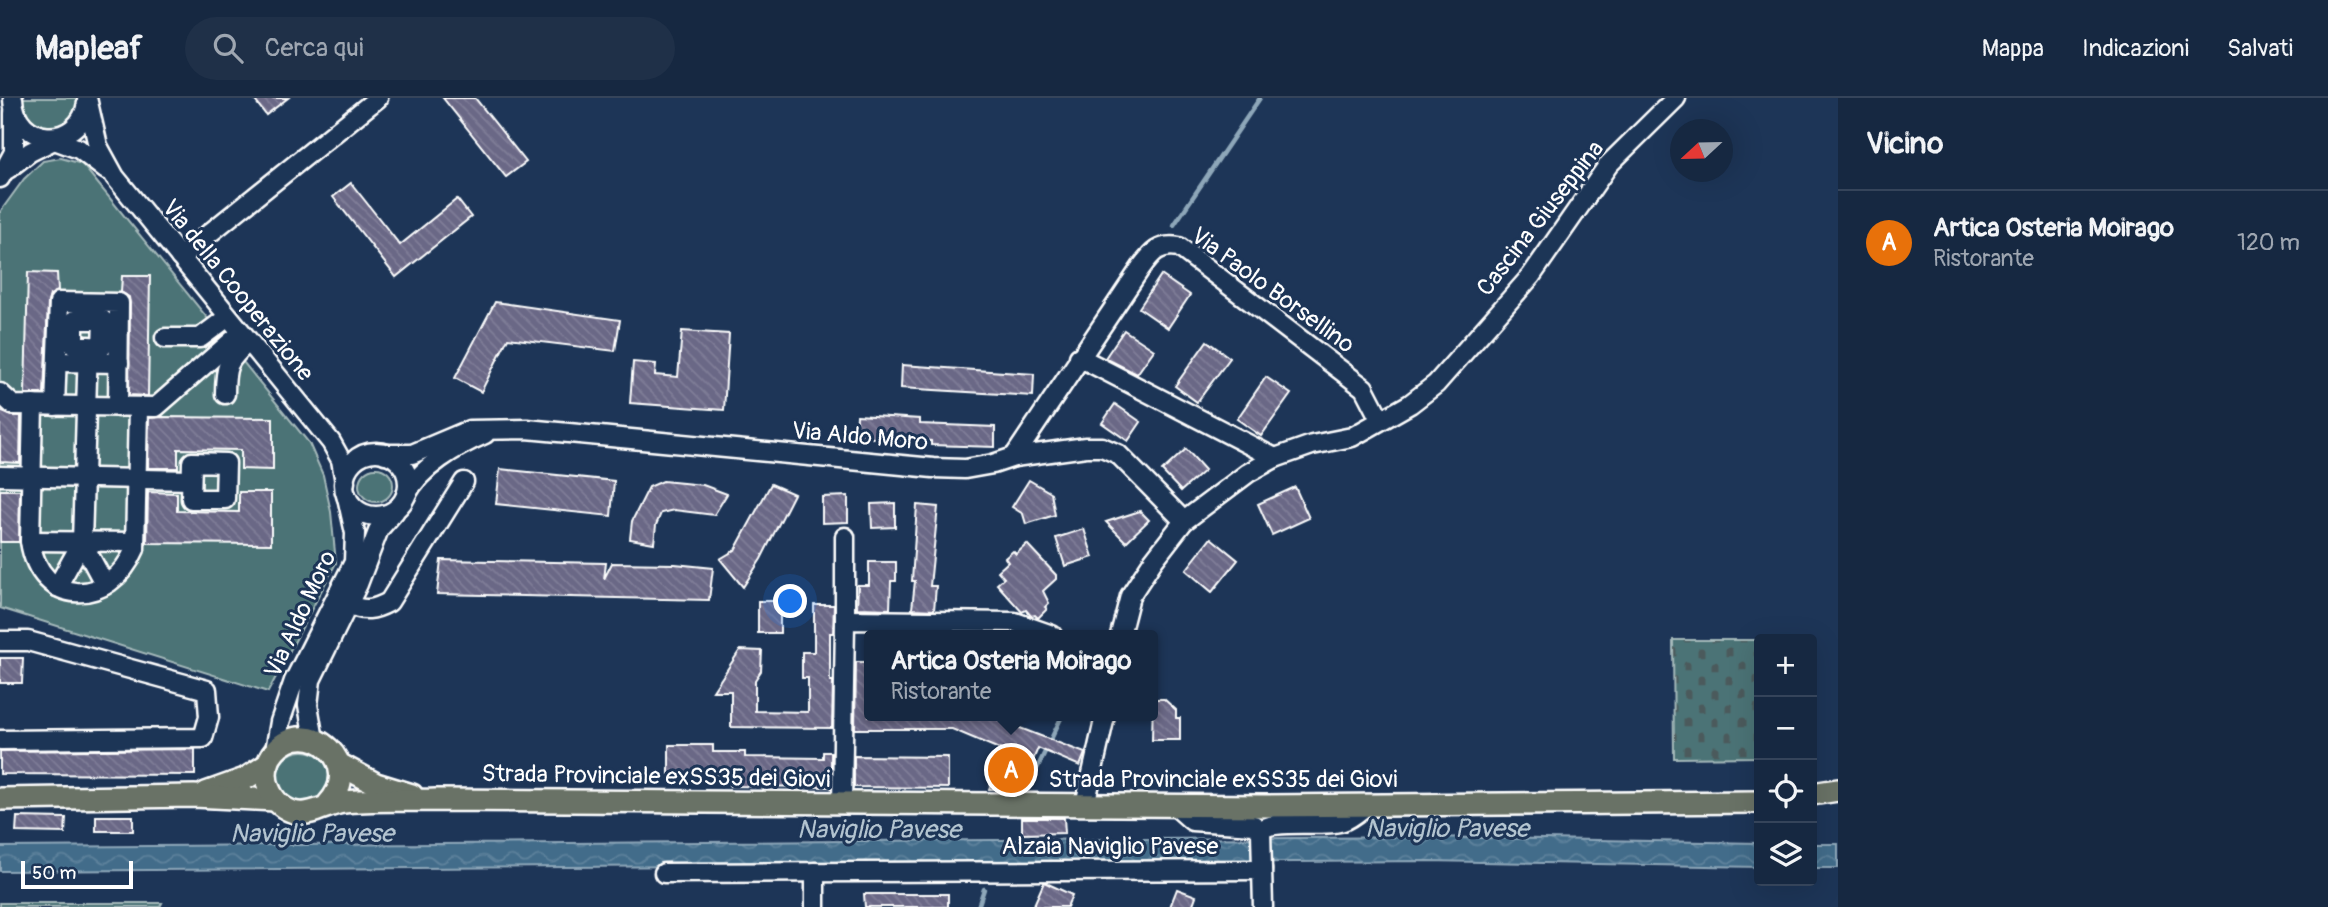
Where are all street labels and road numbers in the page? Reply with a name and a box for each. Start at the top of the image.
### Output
street label: Cascina Giuseppina [1471,135,1610,302]
street label: Via della Cooperazione [155,194,320,387]
street label: Via Paolo Borsellino [1185,221,1360,360]
street label: Via Aldo Moro [791,416,929,457]
street label: Via Aldo Moro [258,546,343,682]
street label: Strada Provinciale exSS35 dei Giovi [481,759,831,794]
street label: Strada Provinciale exSS35 dei Giovi [1049,765,1397,794]
street label: Alzaia Naviglio Pavese [1002,832,1219,861]

